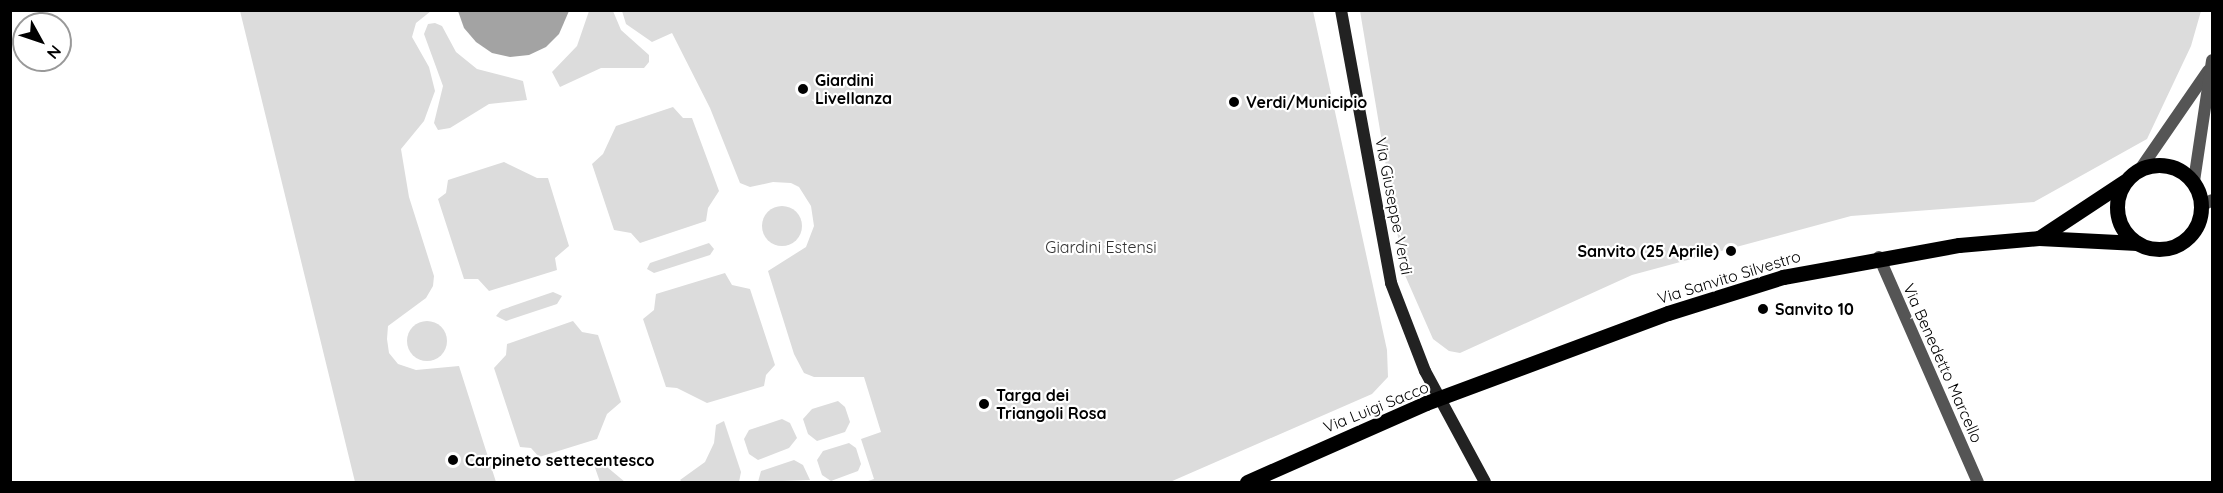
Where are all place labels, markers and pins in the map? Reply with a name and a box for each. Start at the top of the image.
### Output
place label: Giardini Livellanza [815,70,892,108]
marker: Giardini Livellanza [796,82,810,96]
place label: Verdi/Municipio [1246,92,1367,112]
marker: Verdi/Municipio [1227,95,1241,109]
place label: Sanvito (25 Aprile) [1577,241,1719,261]
marker: Sanvito (25 Aprile) [1724,244,1738,258]
place label: Sanvito 10 [1775,299,1854,319]
marker: Sanvito 10 [1756,302,1770,316]
place label: Targa dei Triangoli Rosa [996,385,1107,423]
marker: Targa dei Triangoli Rosa [977,397,991,411]
place label: Carpineto settecentesco [465,450,655,470]
marker: Carpineto settecentesco [446,453,460,467]

